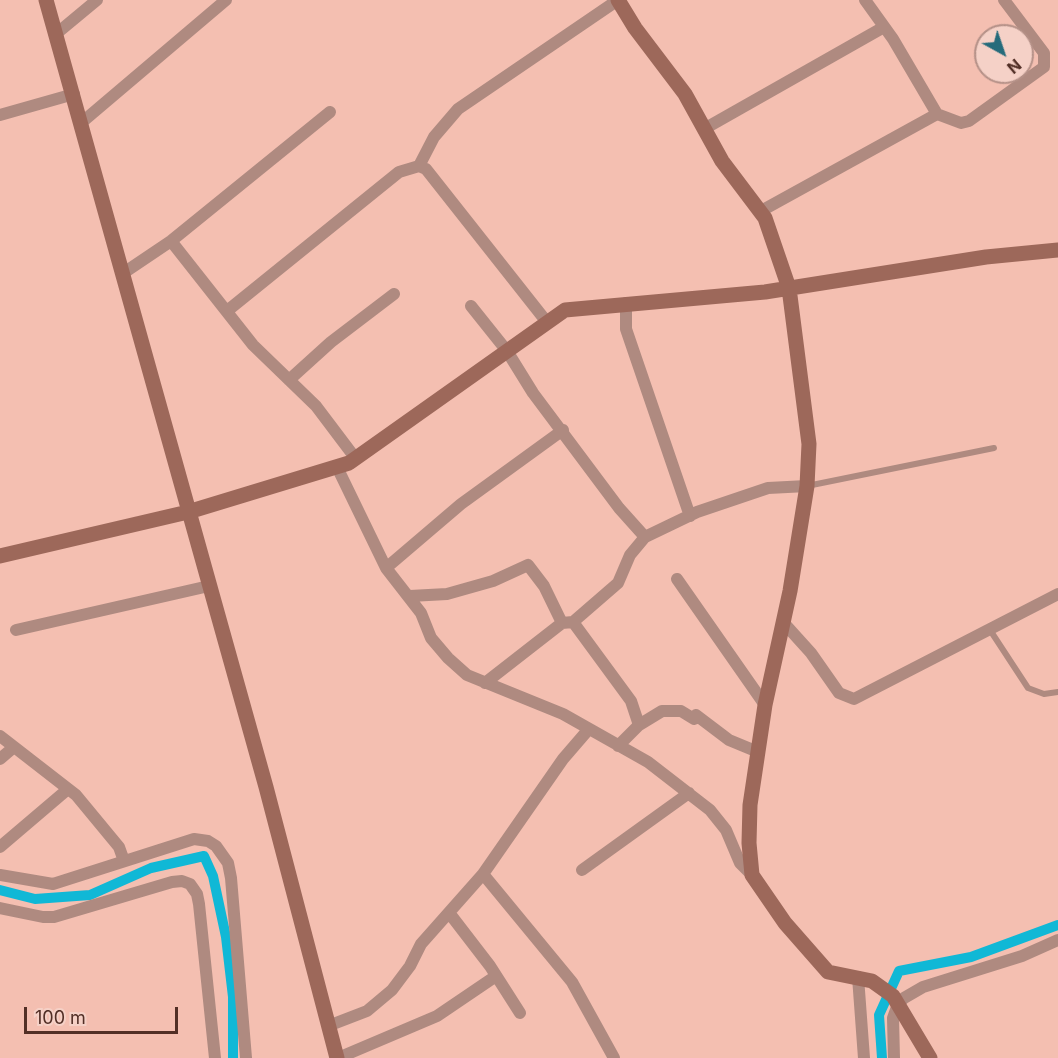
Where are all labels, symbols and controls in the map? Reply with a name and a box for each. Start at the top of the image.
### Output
north arrow [974,24,1034,84]
text: N [1003,55,1025,78]
scale bar [27,995,182,1033]
text: 100 m [35,1007,86,1028]

